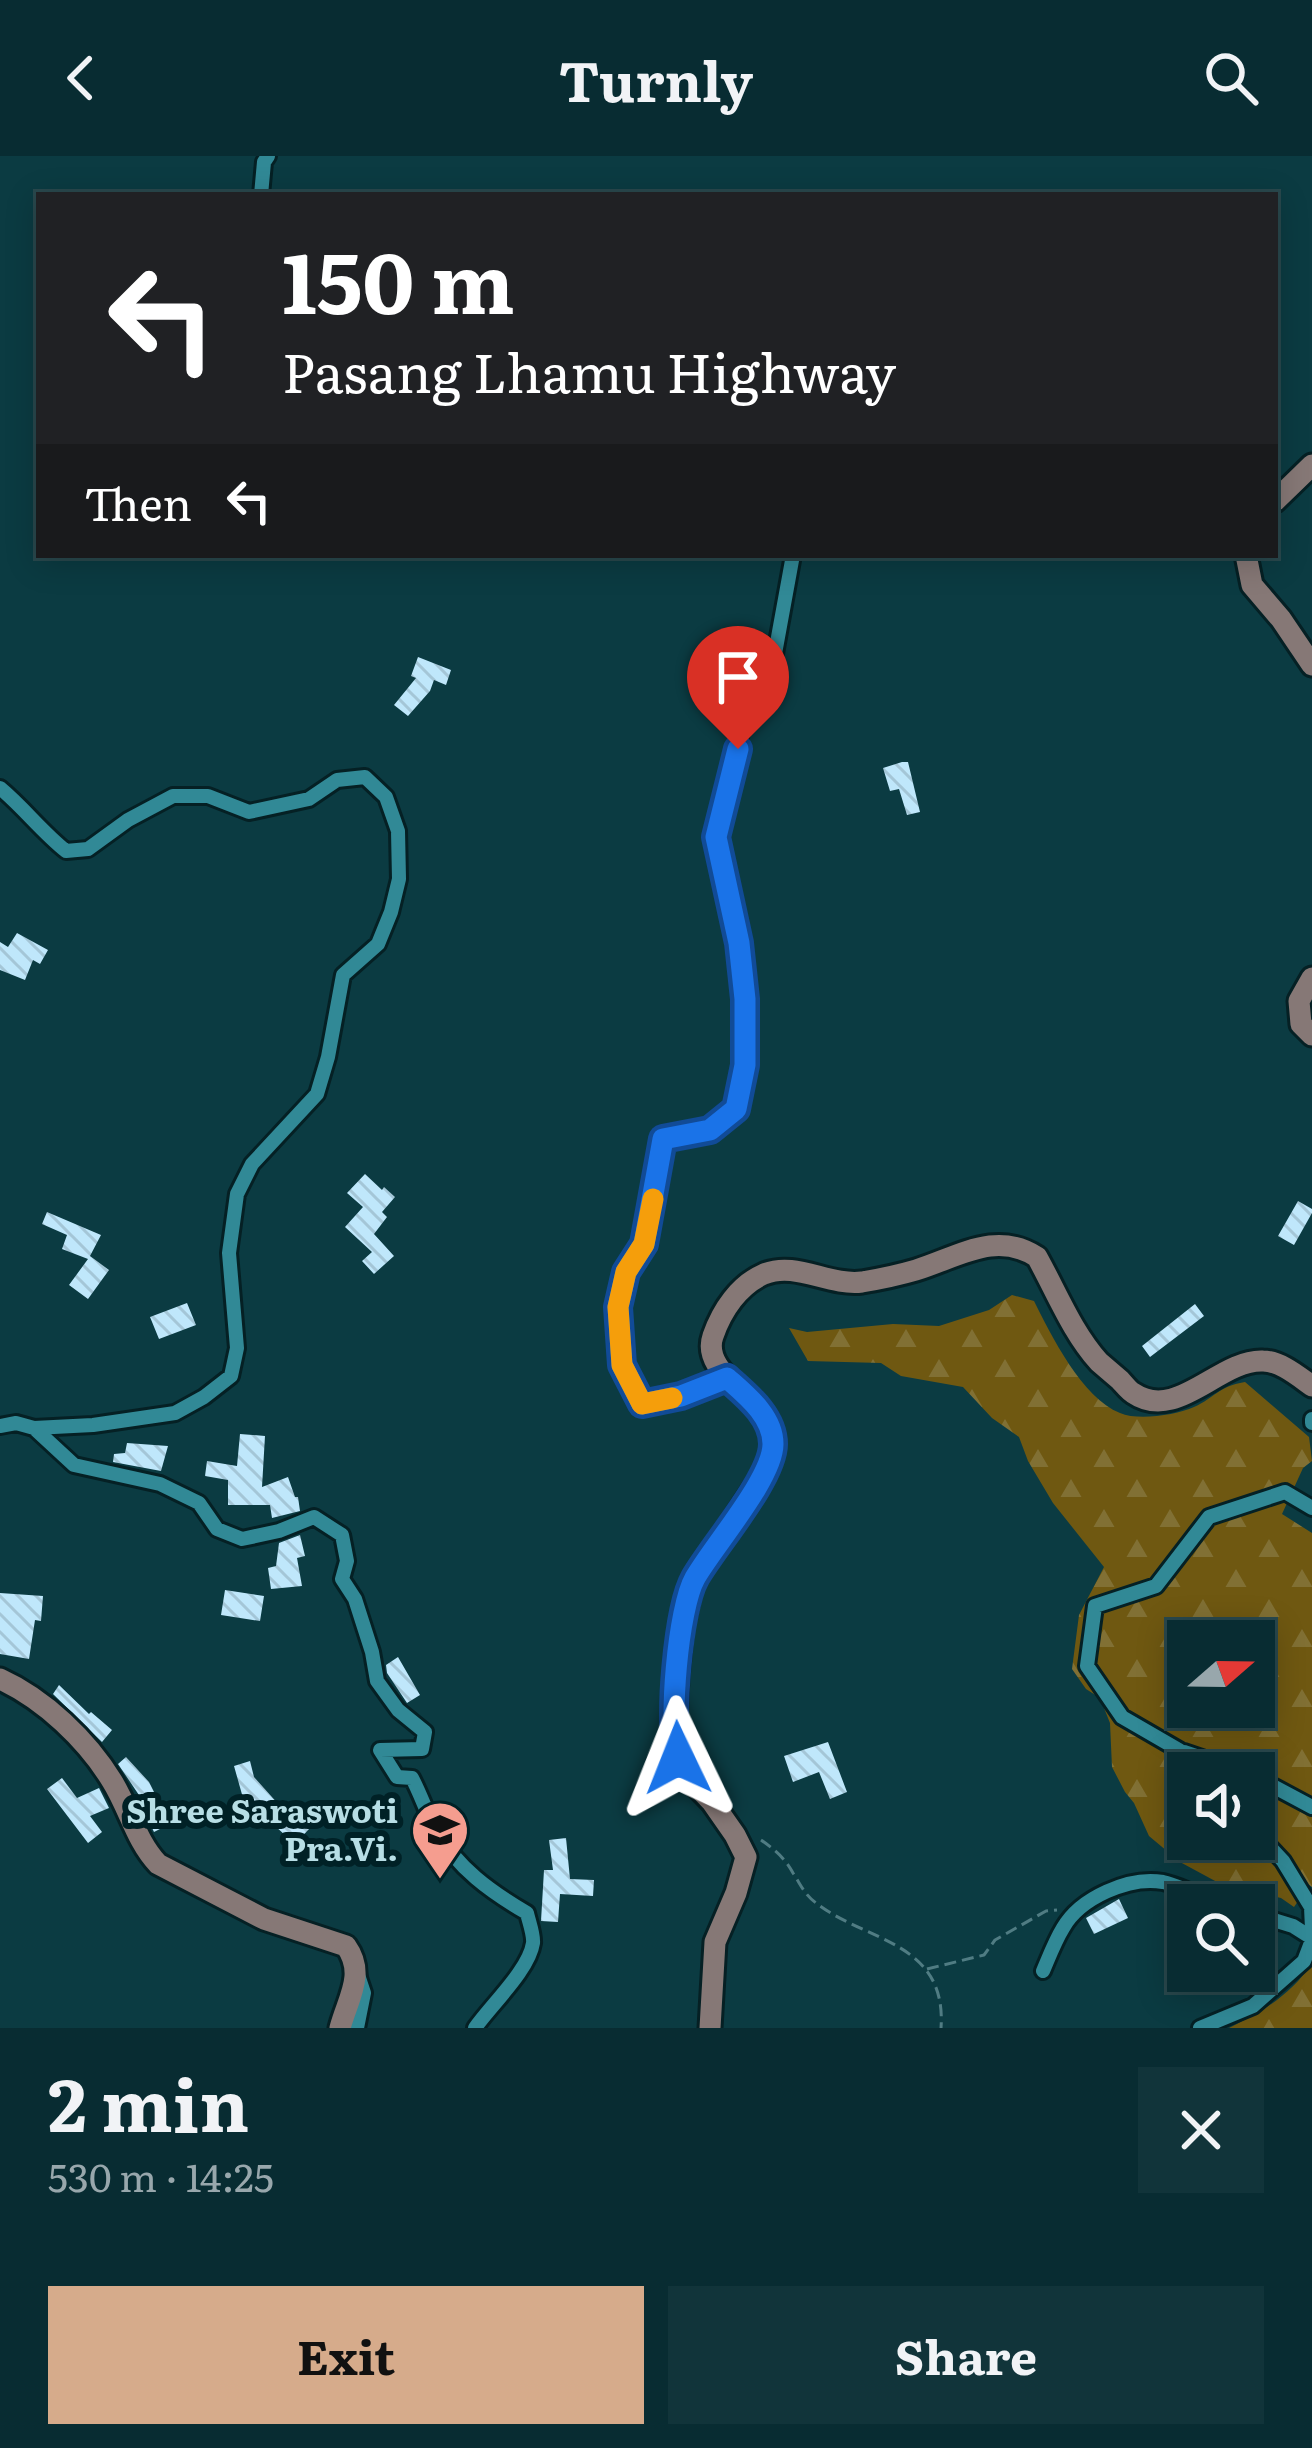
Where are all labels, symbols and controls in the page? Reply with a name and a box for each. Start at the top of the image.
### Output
text: Turnly [559,38,753,119]
icon: back [48,45,114,111]
icon: search [1198,45,1264,111]
text: 150 m [282,215,515,340]
icon: left [84,240,240,396]
text: Pasang Lhamu Highway [282,329,896,410]
text: Then [84,468,192,535]
icon: left [216,468,282,534]
pin [687,626,789,749]
icon: arrive [705,644,771,710]
north arrow [1167,1620,1275,1728]
map controls [1167,1620,1275,1992]
position arrow [615,1695,741,1821]
button: sound [1167,1752,1275,1860]
place label: Shree Saraswoti Pra.Vi. [126,1784,398,1871]
school or university icon: Shree Saraswoti Pra.Vi. [409,1799,471,1881]
button: search [1167,1884,1275,1992]
text: 2 min [48,2047,249,2154]
button: close [1138,2067,1264,2193]
text: 530 m · 14:25 [48,2146,274,2204]
button: Exit [48,2286,644,2424]
button: Share [668,2286,1264,2424]

